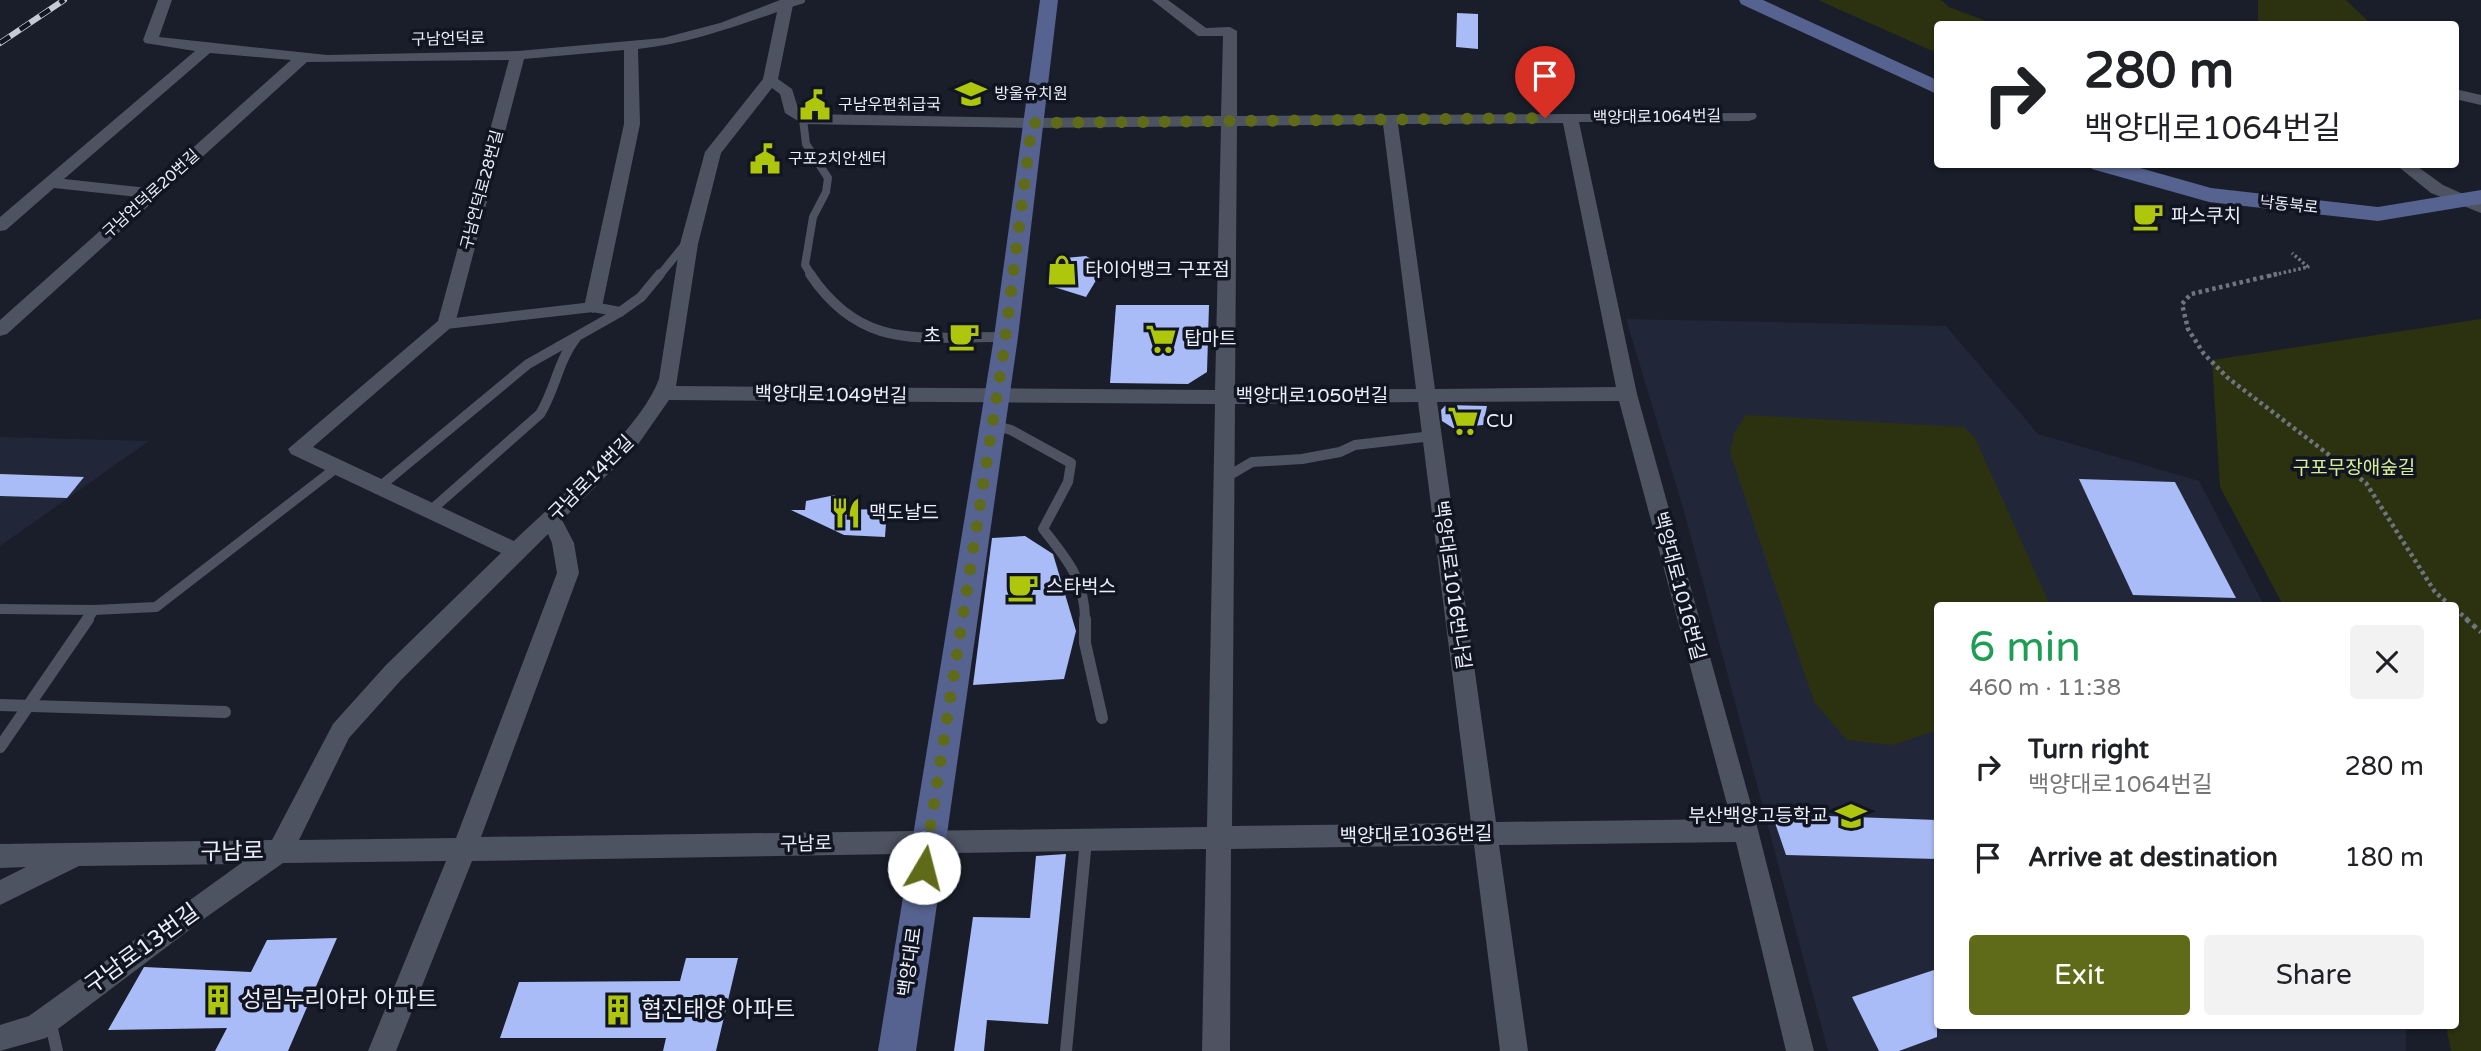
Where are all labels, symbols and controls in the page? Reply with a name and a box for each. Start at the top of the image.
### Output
street label: 구남언덕로 [411,28,485,50]
text: 280 m [2084,42,2234,101]
pin [1515,46,1575,118]
icon: right [1969,49,2060,140]
icon: arrive [1526,57,1564,95]
school or university icon: 방울유치원 [954,77,988,111]
place label: 방울유치원 [994,84,1068,104]
public building icon: 구남우편취급국 [798,88,832,122]
place label: 구남우편취급국 [838,95,941,115]
street label: 백양대로1064번길 [1593,106,1721,128]
text: 백양대로1064번길 [2084,110,2341,148]
street label: 구남언덕로28번길 [456,128,508,252]
public building icon: 구포2치안센터 [748,142,782,176]
street label: 구남언덕로20번길 [99,145,203,243]
place label: 구포2치안센터 [788,149,886,169]
street label: 낙동북로 [2259,192,2320,218]
cafe icon: 파스쿠치 [2131,199,2165,233]
place label: 파스쿠치 [2171,205,2241,227]
shop icon: 타이어뱅크 구포점 [1045,253,1079,287]
place label: 타이어뱅크 구포점 [1085,259,1230,281]
cafe icon: 초 [947,319,981,353]
supermarket icon: 탑마트 [1144,322,1178,356]
place label: 초 [924,325,941,347]
place label: 탑마트 [1184,328,1236,350]
street label: 백양대로1049번길 [755,383,907,407]
street label: 백양대로1050번길 [1236,385,1388,407]
supermarket icon: CU [1446,404,1480,438]
place label: CU [1486,410,1514,432]
street label: 구남로14번길 [544,431,638,525]
park label: 구포무장애숲길 [2293,457,2415,479]
restaurant icon: 맥도날드 [829,496,863,530]
street label: 백양대로1016번나길 [1429,499,1475,671]
place label: 맥도날드 [869,502,939,524]
street label: 백양대로1016번길 [1649,509,1709,663]
cafe icon: 스타벅스 [1006,570,1040,604]
place label: 스타벅스 [1046,576,1116,598]
text: 6 min [1969,622,2081,673]
button: close [2350,625,2424,699]
text: 460 m · 11:38 [1969,674,2121,702]
text: Turn right [2028,734,2149,765]
icon: right [1969,748,2007,786]
text: 280 m [2344,751,2424,782]
text: 백양대로1064번길 [2028,771,2213,799]
school or university icon: 부산백양고등학교 [1834,799,1868,833]
place label: 부산백양고등학교 [1688,805,1828,827]
street label: 백양대로1036번길 [1340,823,1492,847]
position arrow [887,831,961,905]
street label: 구남로 [780,833,832,855]
street label: 구남로 [200,837,264,867]
icon: arrive [1969,839,2007,877]
text: Arrive at destination [2028,842,2278,873]
text: 180 m [2344,842,2424,873]
street label: 구남로13번길 [79,898,205,1000]
street label: 백양대로 [894,926,926,998]
button: Exit [1969,935,2190,1015]
button: Share [2204,935,2424,1015]
building icon: 성림누리아라 아파트 [201,983,235,1017]
place label: 성림누리아라 아파트 [241,986,437,1014]
building icon: 협진태양 아파트 [601,993,635,1027]
place label: 협진태양 아파트 [641,996,795,1024]

